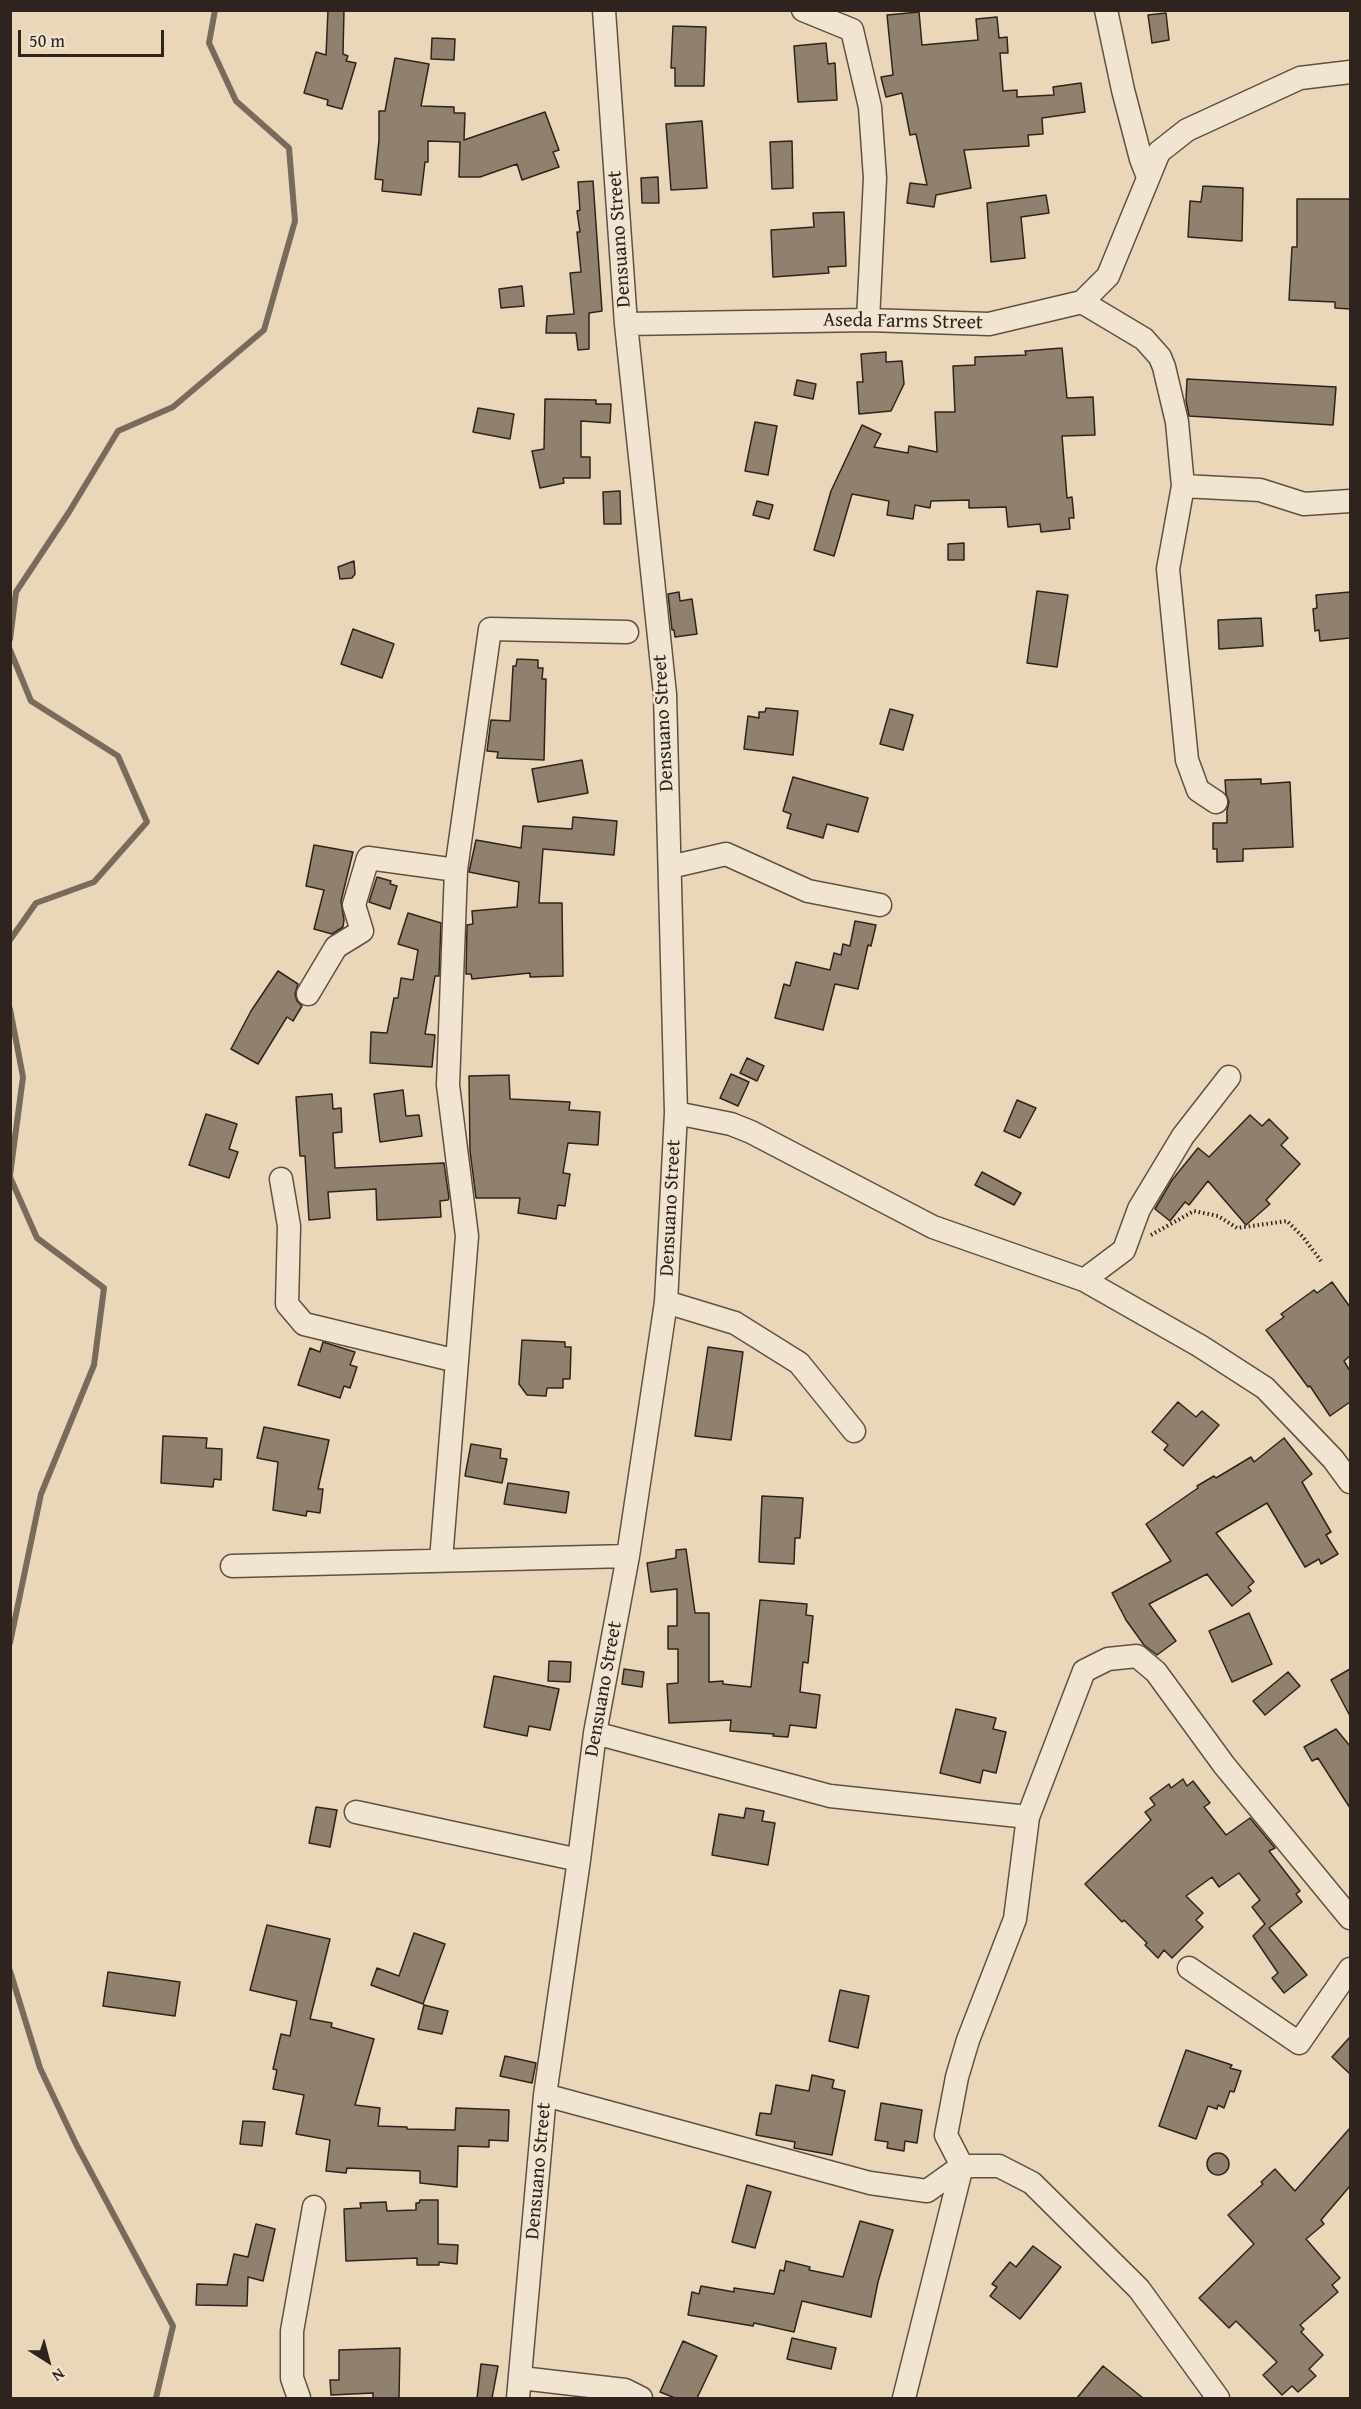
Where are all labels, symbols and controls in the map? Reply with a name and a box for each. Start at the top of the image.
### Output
scale bar [21,18,166,56]
text: 50 m [29,27,65,54]
street label: Densuano Street [603,170,637,308]
street label: Aseda Farms Street [823,309,983,335]
street label: Densuano Street [648,654,680,792]
street label: Densuano Street [655,1139,687,1277]
street label: Densuano Street [580,1619,628,1759]
street label: Densuano Street [521,2102,557,2240]
north arrow [18,2331,78,2391]
text: N [47,2363,70,2388]

